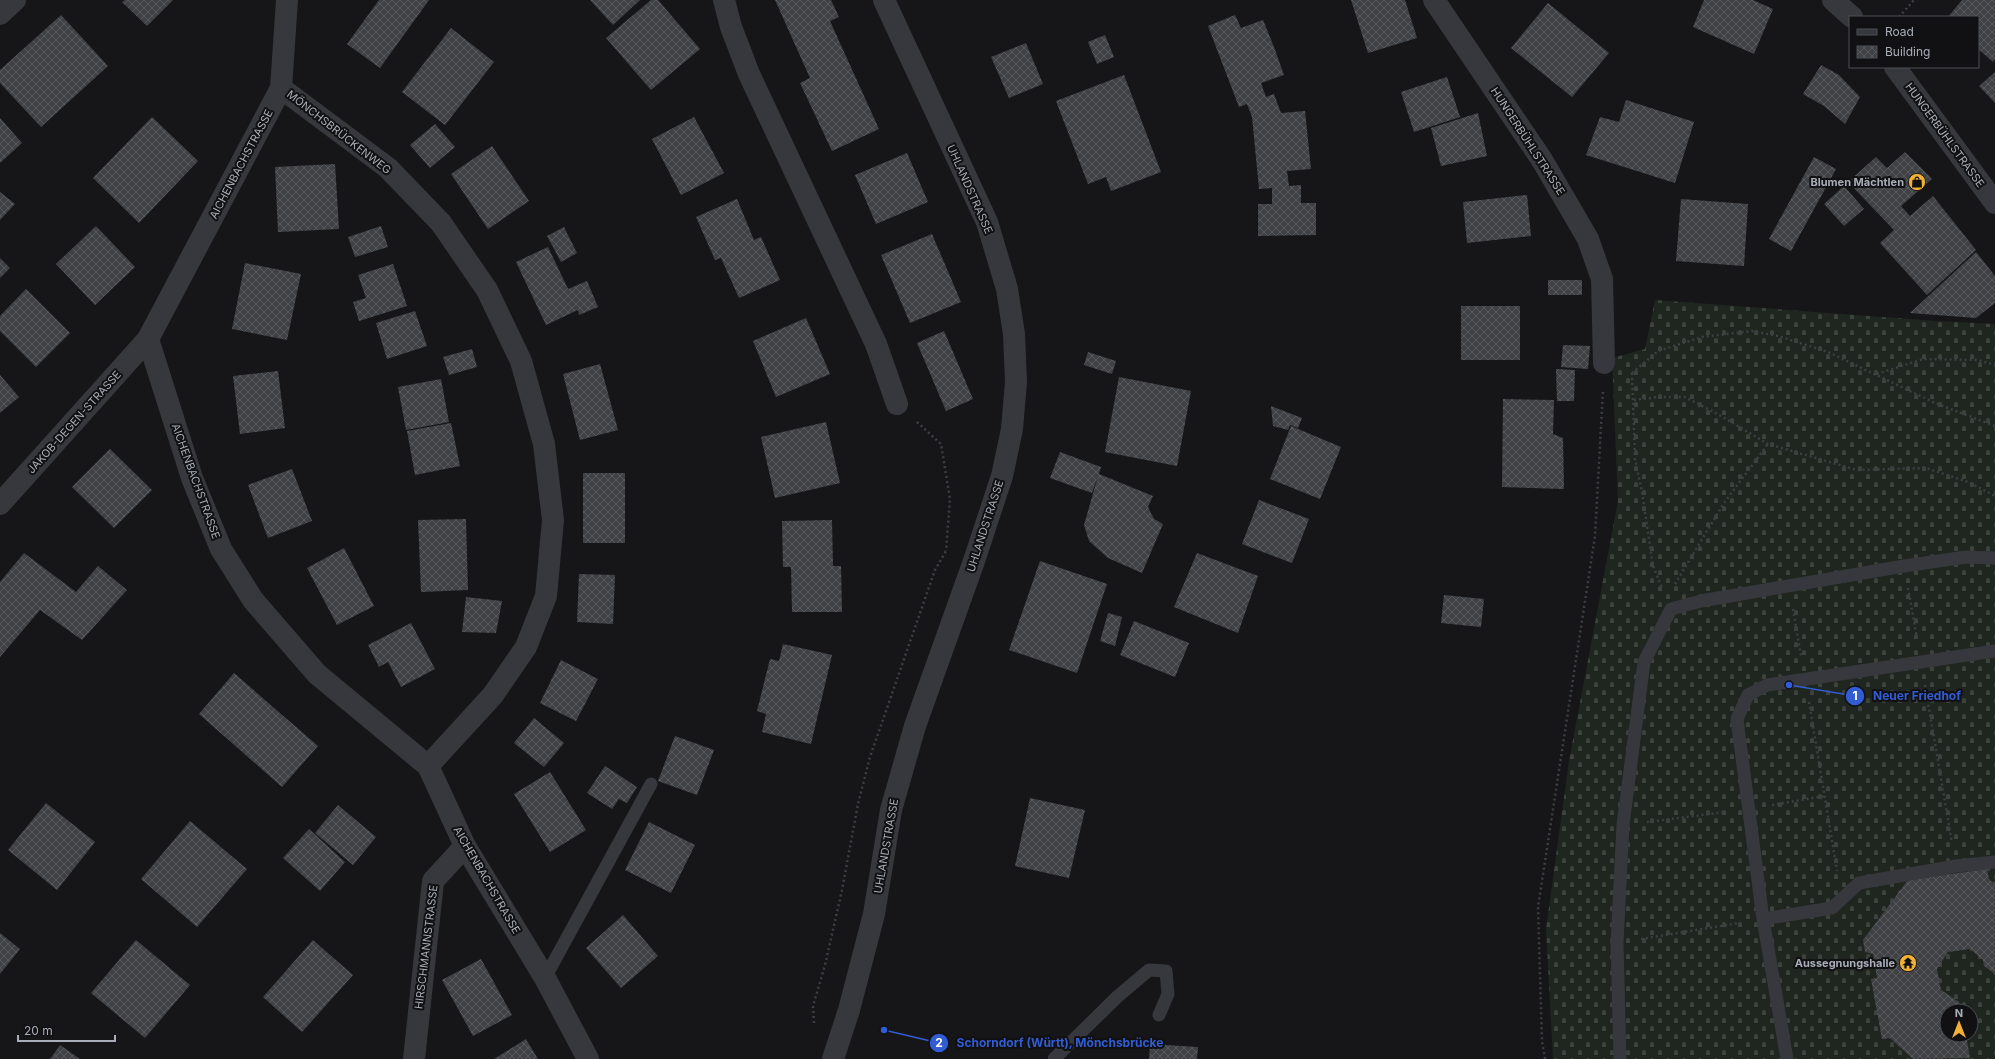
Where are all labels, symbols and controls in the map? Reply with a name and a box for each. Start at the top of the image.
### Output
legend [1849,16,1979,68]
text: Road [1885,24,1914,39]
text: Building [1885,44,1930,59]
street label: HUNGERBÜHLSTRASSE [1902,80,1988,190]
street label: HUNGERBÜHLSTRASSE [1488,84,1568,198]
street label: MÖNCHSBRÜCKENWEG [284,87,394,177]
street label: AICHENBACHSTRASSE [206,107,276,221]
street label: UHLANDSTRASSE [944,142,996,236]
shop icon: Blumen Mächtlen [1907,172,1927,192]
place label: Blumen Mächtlen [1810,175,1904,189]
street label: JAKOB-DEGEN-STRASSE [24,368,124,476]
street label: AICHENBACHSTRASSE [169,421,223,541]
street label: UHLANDSTRASSE [964,478,1006,574]
callout: Neuer Friedhof [1845,684,1969,708]
text: 1 [1852,688,1858,703]
text: Neuer Friedhof [1873,688,1961,703]
street label: UHLANDSTRASSE [871,798,901,894]
street label: AICHENBACHSTRASSE [450,824,524,936]
street label: HIRSCHMANNSTRASSE [411,884,441,1010]
temple icon: Aussegnungshalle [1898,953,1918,973]
place label: Aussegnungshalle [1795,956,1895,970]
north arrow [1939,1003,1979,1043]
text: N [1955,1006,1963,1020]
scale bar [18,1017,115,1043]
text: 20 m [24,1023,53,1038]
callout: Schorndorf (Württ), Mönchsbrücke [929,1031,1172,1055]
text: 2 [935,1035,943,1050]
text: Schorndorf (Württ), Mönchsbrücke [957,1035,1163,1050]

